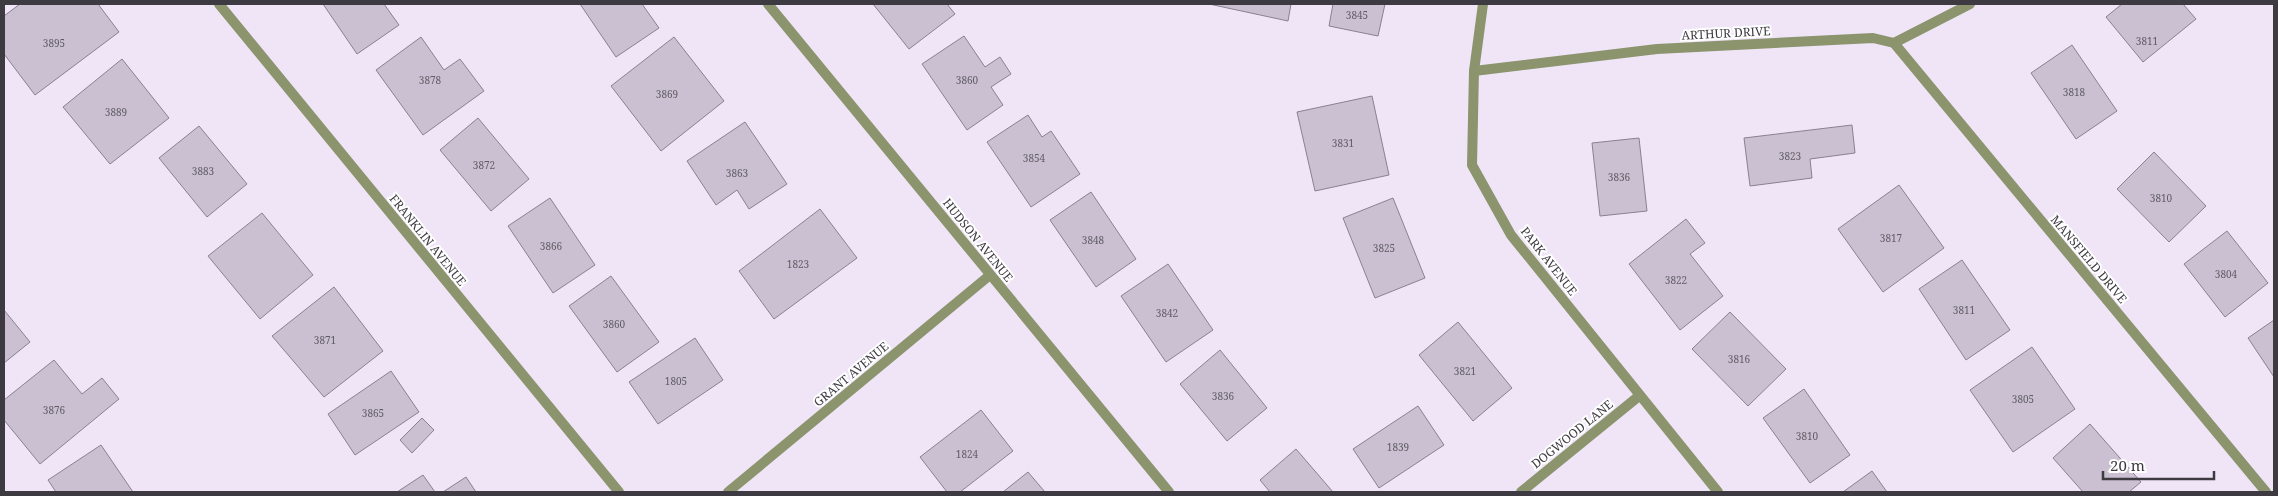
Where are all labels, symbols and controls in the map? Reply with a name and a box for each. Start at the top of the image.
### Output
house number: 3845 [1346,8,1368,22]
street label: ARTHUR DRIVE [1681,22,1771,44]
house number: 3811 [2136,34,2158,48]
house number: 3895 [43,36,65,50]
house number: 3878 [419,73,442,87]
house number: 3860 [956,73,979,87]
house number: 3818 [2063,85,2086,99]
house number: 3869 [656,87,678,101]
house number: 3889 [105,105,127,119]
house number: 3831 [1332,136,1354,150]
house number: 3823 [1779,149,1802,163]
house number: 3854 [1023,151,1046,165]
house number: 3872 [473,158,495,172]
house number: 3883 [192,164,215,178]
house number: 3863 [726,166,749,180]
house number: 3836 [1608,170,1631,184]
street label: FRANKLIN AVENUE [386,191,470,289]
house number: 3810 [2150,191,2173,205]
street label: HUDSON AVENUE [939,195,1017,285]
street label: MANSFIELD DRIVE [2047,211,2131,307]
street label: PARK AVENUE [1517,223,1581,299]
house number: 3817 [1880,231,1903,245]
house number: 3848 [1082,233,1105,247]
house number: 3866 [540,239,563,253]
house number: 3825 [1373,241,1395,255]
house number: 1823 [787,257,810,271]
house number: 3804 [2215,267,2238,281]
house number: 3822 [1665,273,1687,287]
house number: 3811 [1953,303,1975,317]
house number: 3842 [1156,306,1178,320]
house number: 3860 [603,317,626,331]
house number: 3871 [314,333,336,347]
street label: GRANT AVENUE [810,338,892,410]
house number: 3816 [1728,352,1751,366]
house number: 3821 [1454,364,1476,378]
house number: 1805 [665,374,687,388]
house number: 3836 [1212,389,1235,403]
house number: 3805 [2012,392,2034,406]
street label: DOGWOOD LANE [1528,396,1616,472]
house number: 3876 [43,403,66,417]
house number: 3865 [362,406,384,420]
house number: 3810 [1796,429,1819,443]
house number: 1839 [1387,440,1409,454]
house number: 1824 [956,447,979,461]
scale bar [2103,448,2214,480]
text: 20 m [2110,455,2145,475]

